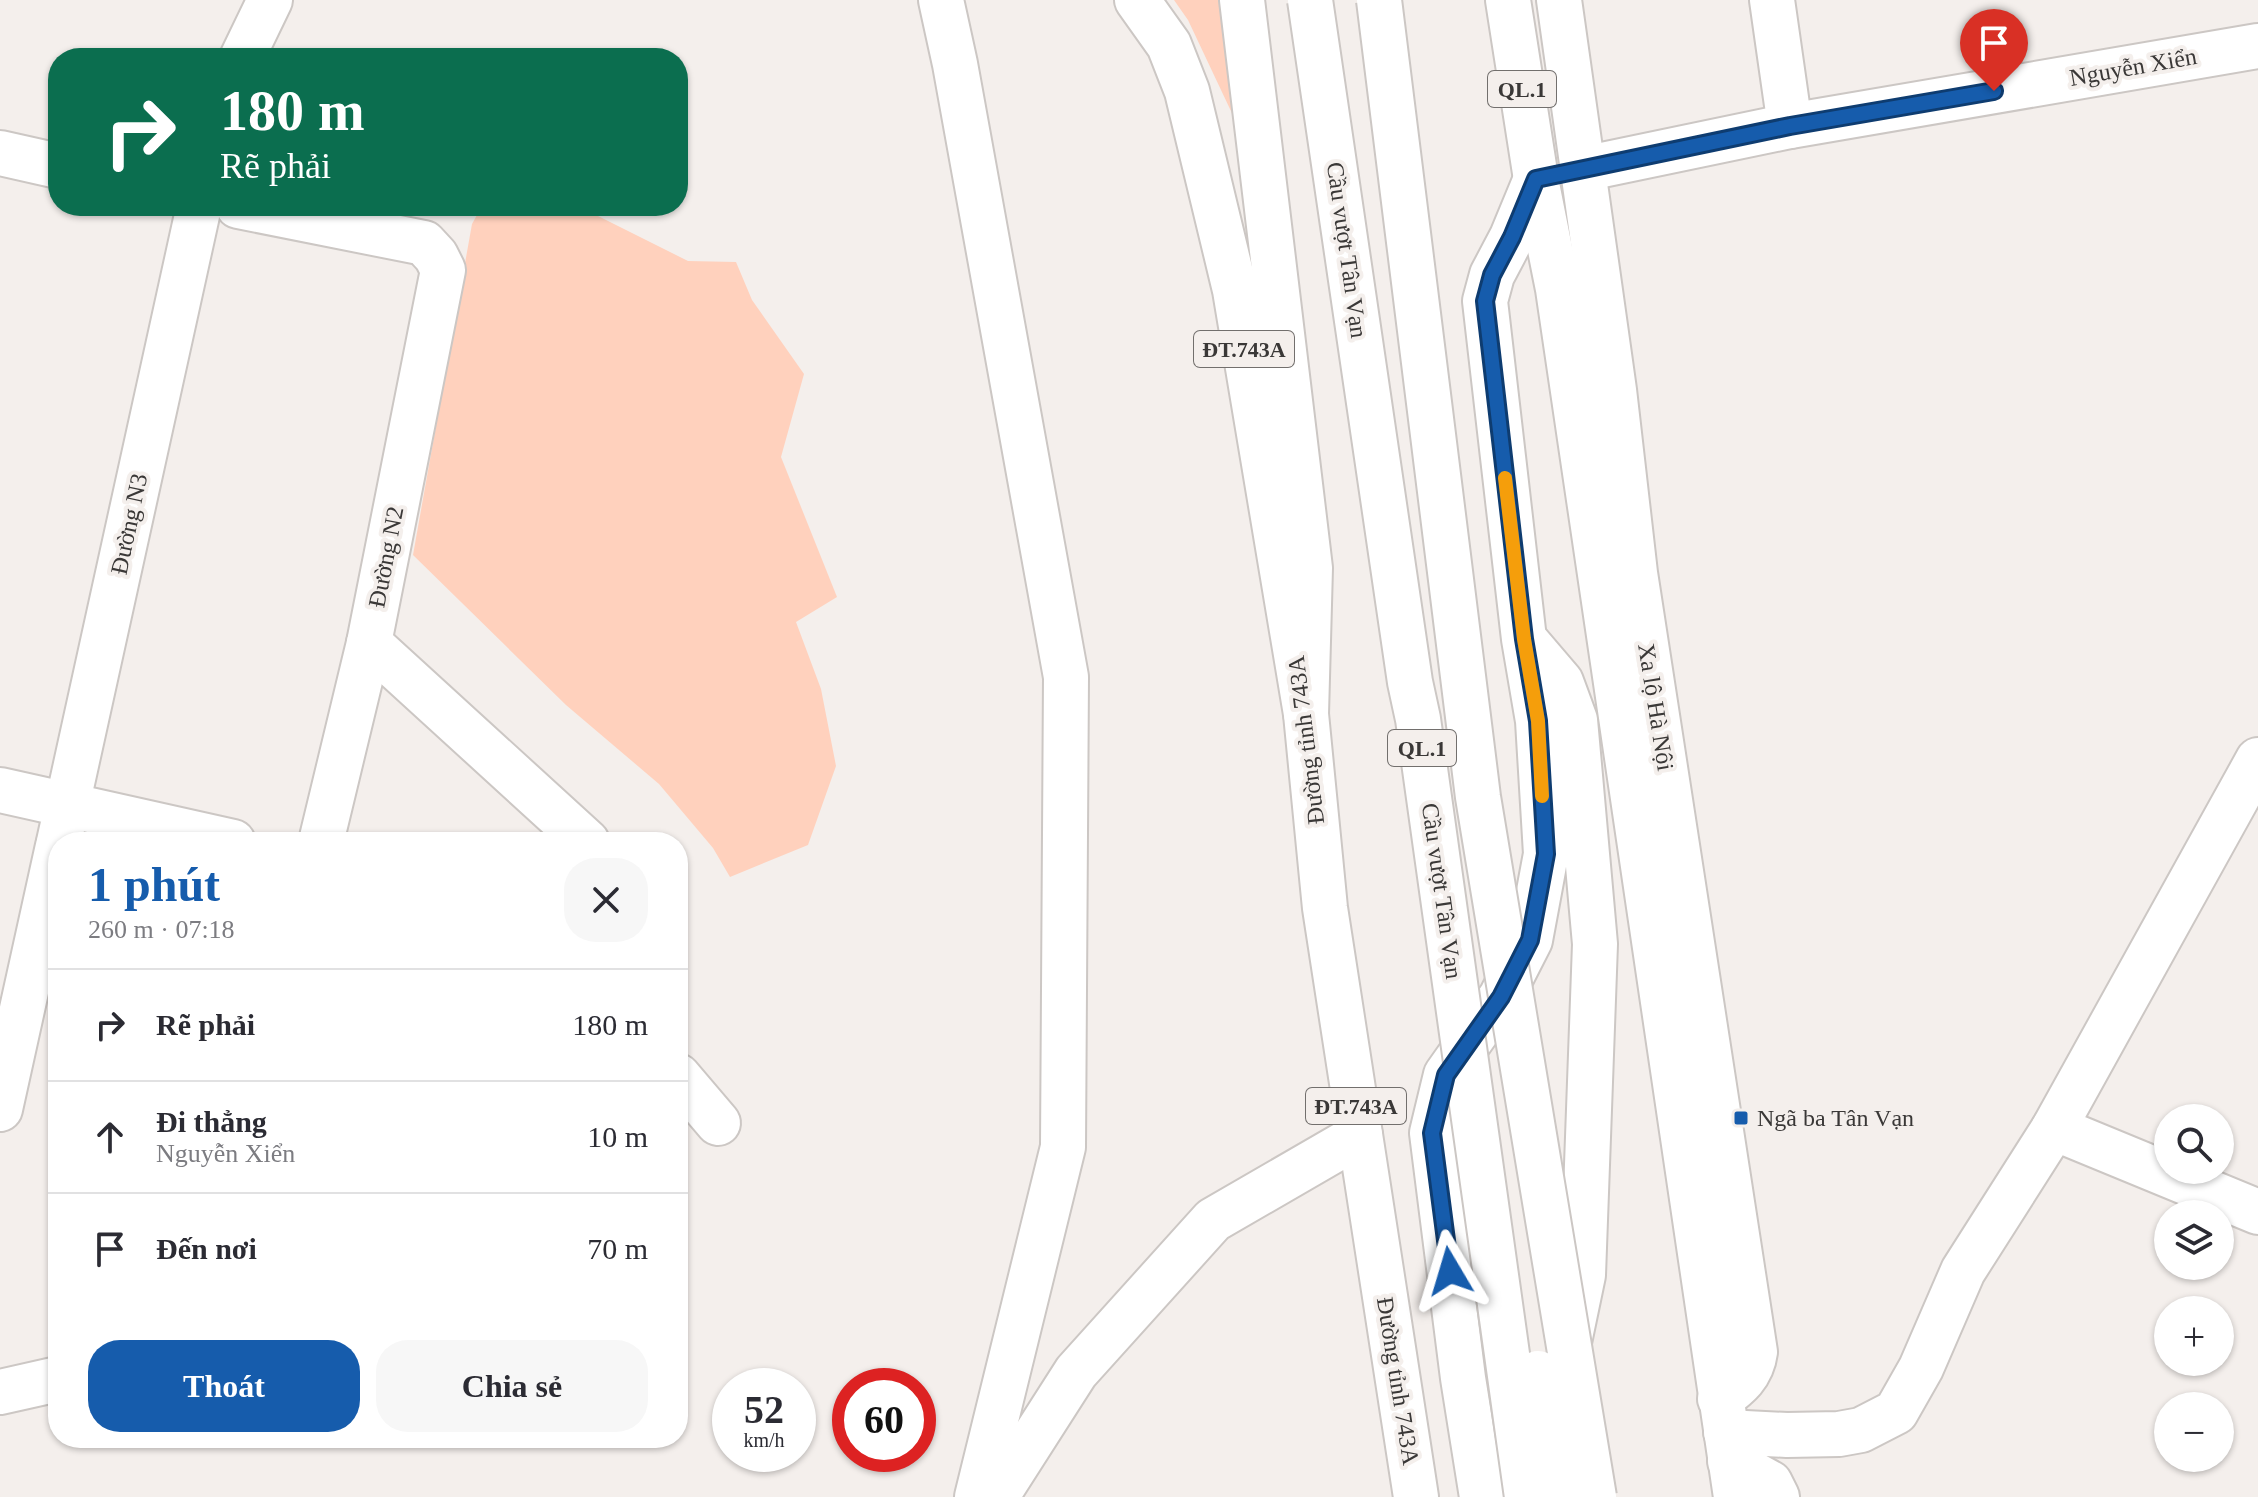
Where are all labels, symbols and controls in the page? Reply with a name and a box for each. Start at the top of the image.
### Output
pin [1960,9,2028,91]
icon: arrive [1972,21,2016,65]
street label: Nguyễn Xiển [2067,43,2199,91]
road number: QL.1 [1488,71,1556,107]
icon: right [88,80,192,184]
text: 180 m [220,80,365,142]
text: Rẽ phải [220,146,331,186]
street label: Cầu vượt Tân Vạn [1322,160,1372,340]
road number: ĐT.743A [1194,331,1294,367]
street label: Đường N3 [106,471,152,577]
street label: Đường N2 [363,504,409,610]
street label: Xa lộ Hà Nội [1633,641,1679,773]
street label: Đường tỉnh 743A [1283,654,1329,826]
road number: QL.1 [1388,730,1456,766]
street label: Cầu vượt Tân Vạn [1417,801,1467,981]
text: 1 phút [88,858,220,911]
button: close [564,858,648,942]
text: 260 m · 07:18 [88,915,235,944]
icon: right [88,1003,132,1047]
text: Rẽ phải [156,1008,255,1041]
text: 180 m [572,1008,648,1041]
road number: ĐT.743A [1306,1088,1406,1124]
map controls [2154,1104,2234,1472]
button: search [2154,1104,2234,1184]
text: Đi thẳng [156,1105,267,1138]
place label: Ngã ba Tân Vạn [1757,1105,1914,1131]
marker: Ngã ba Tân Vạn [1732,1109,1750,1127]
icon: ahead [88,1115,132,1159]
text: 10 m [587,1120,648,1153]
text: Nguyễn Xiển [156,1139,295,1168]
button: layers [2154,1200,2234,1280]
icon: arrive [88,1227,132,1271]
position arrow [1408,1229,1492,1313]
text: Đến nơi [156,1232,257,1265]
text: 70 m [587,1232,648,1265]
street label: Đường tỉnh 743A [1372,1295,1424,1467]
button: + [2154,1296,2234,1376]
button: Thoát [88,1340,360,1432]
button: Chia sẻ [376,1340,648,1432]
speed limit sign: 60 [832,1368,936,1472]
text: 52 [744,1387,784,1432]
button: − [2154,1392,2234,1472]
text: km/h [743,1429,785,1451]

